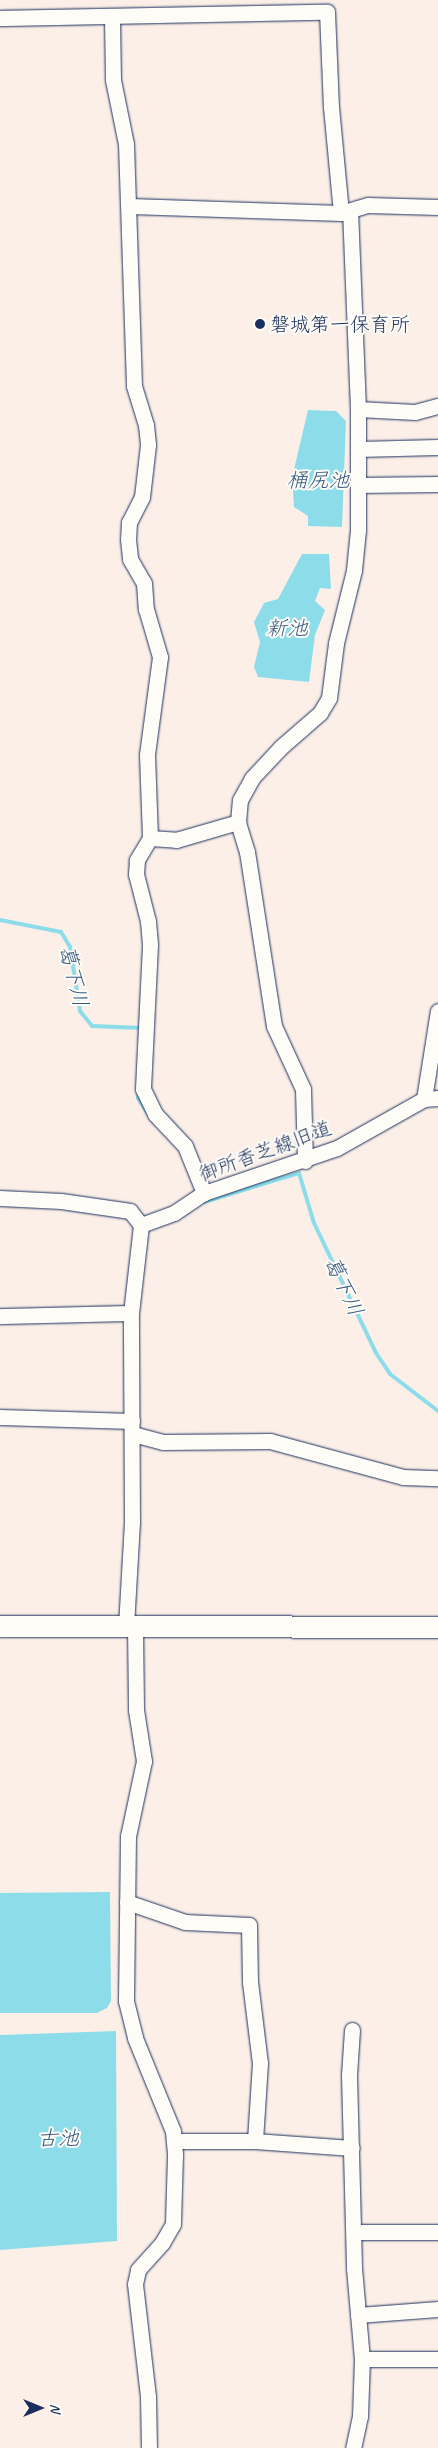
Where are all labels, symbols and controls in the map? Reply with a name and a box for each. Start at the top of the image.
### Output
place label: 磐城第一保育所 [270,312,410,336]
marker: 磐城第一保育所 [254,318,266,330]
water label: 桶尻池 [287,467,349,493]
water label: 新池 [266,615,308,641]
water label: 葛下川 [54,942,94,1010]
street label: 御所香芝線旧道 [195,1116,335,1186]
water label: 葛下川 [319,1252,369,1320]
water label: 古池 [37,2125,79,2151]
north arrow [15,2383,65,2433]
text: N [47,2404,64,2412]

